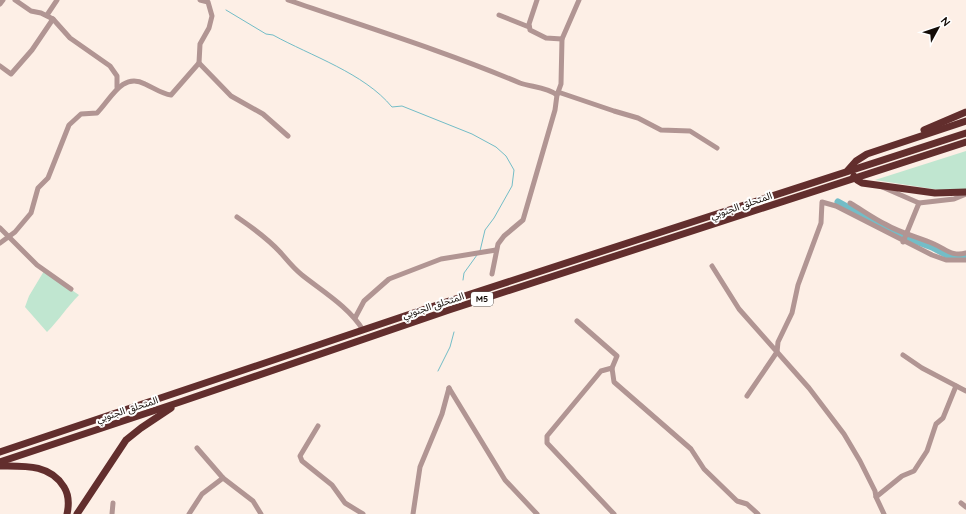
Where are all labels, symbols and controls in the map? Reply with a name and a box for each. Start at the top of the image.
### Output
north arrow [918,8,958,48]
text: N [938,14,954,29]
street label: المتحلق الجنوبي [709,189,774,223]
street label: المتحلق الجنوبي [401,289,466,323]
road number: M5 [471,292,493,306]
street label: المتحلق الجنوبي [95,393,160,427]

